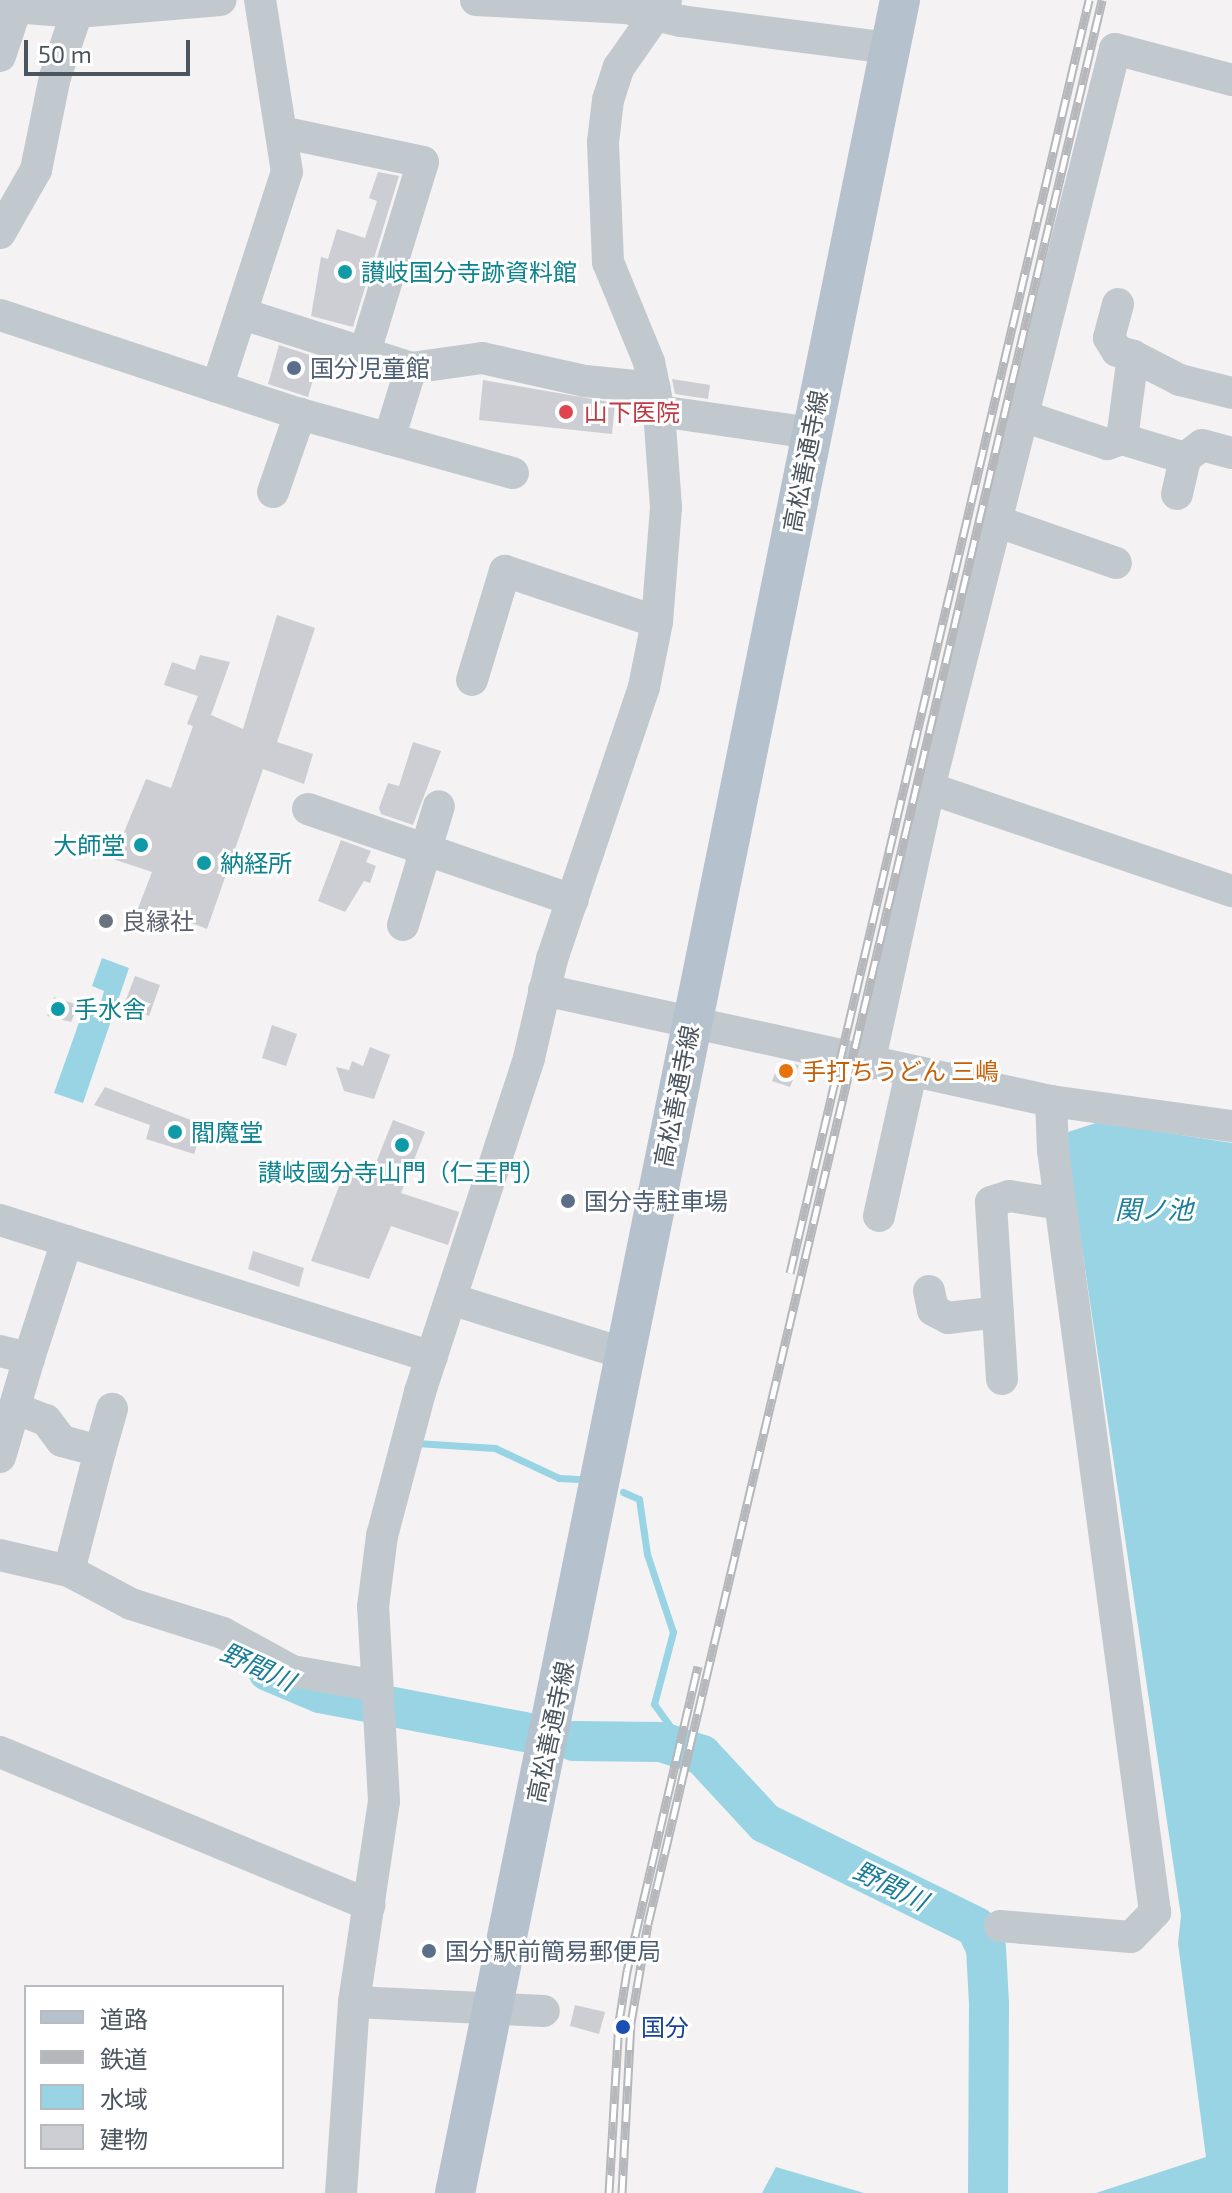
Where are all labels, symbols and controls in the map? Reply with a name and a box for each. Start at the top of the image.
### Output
scale bar [28,24,194,74]
text: 50 m [38,39,92,68]
place label: 讃岐国分寺跡資料館 [361,258,577,286]
marker: 讃岐国分寺跡資料館 [336,263,354,281]
place label: 国分児童館 [310,354,430,382]
marker: 国分児童館 [285,359,303,377]
street label: 高松善通寺線 [777,388,833,534]
place label: 山下医院 [584,398,680,426]
marker: 山下医院 [555,401,577,423]
place label: 大師堂 [53,831,125,859]
marker: 大師堂 [132,836,150,854]
place label: 納経所 [220,849,292,877]
marker: 納経所 [195,854,213,872]
place label: 良縁社 [122,907,194,935]
marker: 良縁社 [97,912,115,930]
place label: 手水舎 [74,995,146,1023]
marker: 手水舎 [49,1000,67,1018]
street label: 高松善通寺線 [648,1023,704,1169]
place label: 手打ちうどん 三嶋 [802,1057,999,1085]
marker: 手打ちうどん 三嶋 [777,1062,795,1080]
place label: 閻魔堂 [191,1118,263,1146]
marker: 閻魔堂 [166,1123,184,1141]
marker: 讃岐國分寺山門（仁王門） [393,1136,411,1154]
place label: 讃岐國分寺山門（仁王門） [258,1158,546,1186]
place label: 国分寺駐車場 [584,1187,728,1215]
marker: 国分寺駐車場 [559,1192,577,1210]
water label: 関ノ池 [1115,1193,1193,1225]
water label: 野間川 [216,1635,300,1697]
street label: 高松善通寺線 [521,1659,579,1805]
water label: 野間川 [849,1854,933,1916]
place label: 国分駅前簡易郵便局 [445,1937,661,1965]
marker: 国分駅前簡易郵便局 [420,1942,438,1960]
legend [24,1985,284,2169]
text: 道路 [100,2004,148,2033]
place label: 国分 [641,2013,689,2041]
marker: 国分 [612,2016,634,2038]
text: 鉄道 [100,2044,148,2073]
text: 水域 [100,2084,148,2113]
text: 建物 [100,2124,148,2153]

